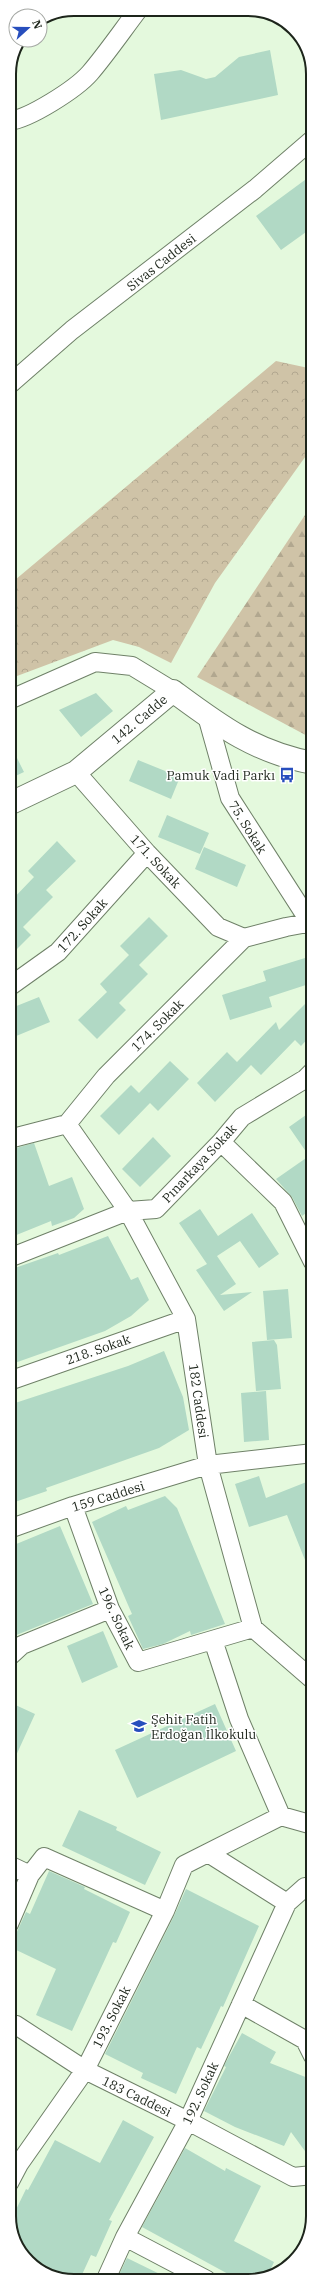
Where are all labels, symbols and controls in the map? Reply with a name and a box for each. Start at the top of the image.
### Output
north arrow [8,8,48,48]
text: N [29,18,46,31]
street label: Sivas Caddesi [123,230,199,295]
street label: 142. Cadde [108,691,171,748]
bus stop icon: Pamuk Vadi Parkı [278,766,296,784]
place label: Pamuk Vadi Parkı [167,767,275,784]
street label: 75. Sokak [225,798,271,857]
street label: 171. Sokak [127,831,185,892]
street label: 172. Sokak [54,894,111,956]
street label: 174. Sokak [128,995,187,1055]
street label: Pınarkaya Sokak [158,1120,241,1206]
street label: 218. Sokak [64,1330,133,1368]
street label: 182 Caddesi [185,1363,212,1439]
street label: 159 Caddesi [70,1477,147,1516]
street label: 196. Sokak [95,1584,139,1653]
place label: Şehit Fatih Erdoğan İlkokulu [151,1711,256,1743]
school or university icon: Şehit Fatih Erdoğan İlkokulu [130,1717,148,1735]
street label: 193. Sokak [89,1983,134,2051]
street label: 192. Sokak [179,2059,223,2127]
street label: 183 Caddesi [99,2072,174,2121]

